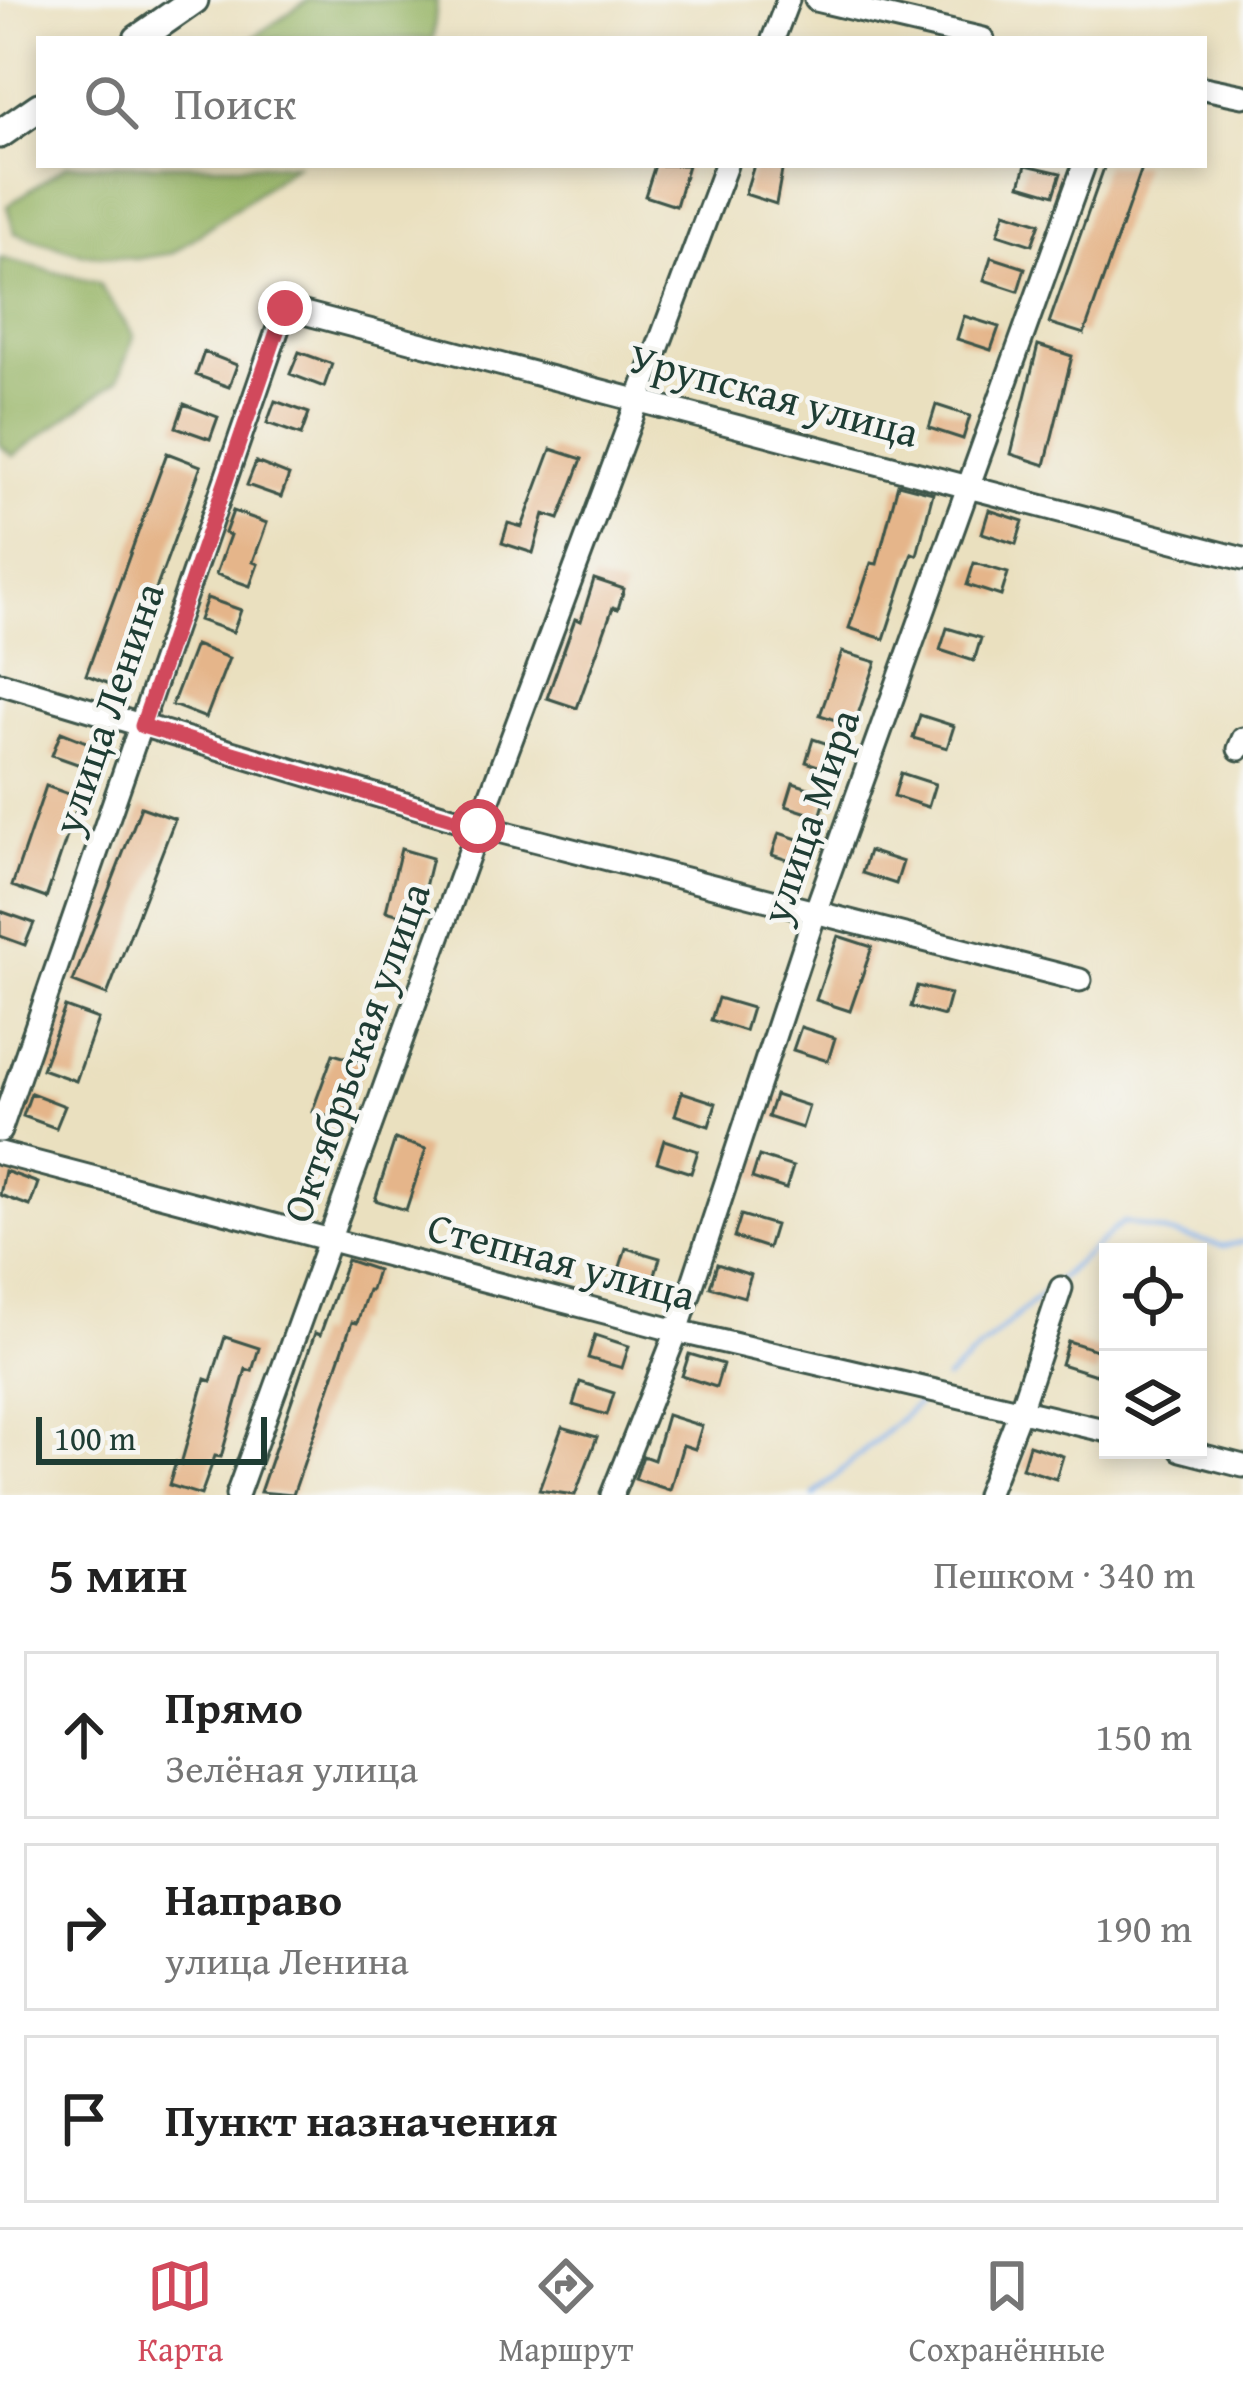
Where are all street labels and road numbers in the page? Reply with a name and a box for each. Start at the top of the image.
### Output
street label: Урупская улица [622,326,926,462]
street label: улица Ленина [35,574,179,843]
street label: улица Мира [743,701,874,932]
street label: Октябрьская улица [265,874,445,1230]
street label: Степная улица [421,1195,703,1325]

